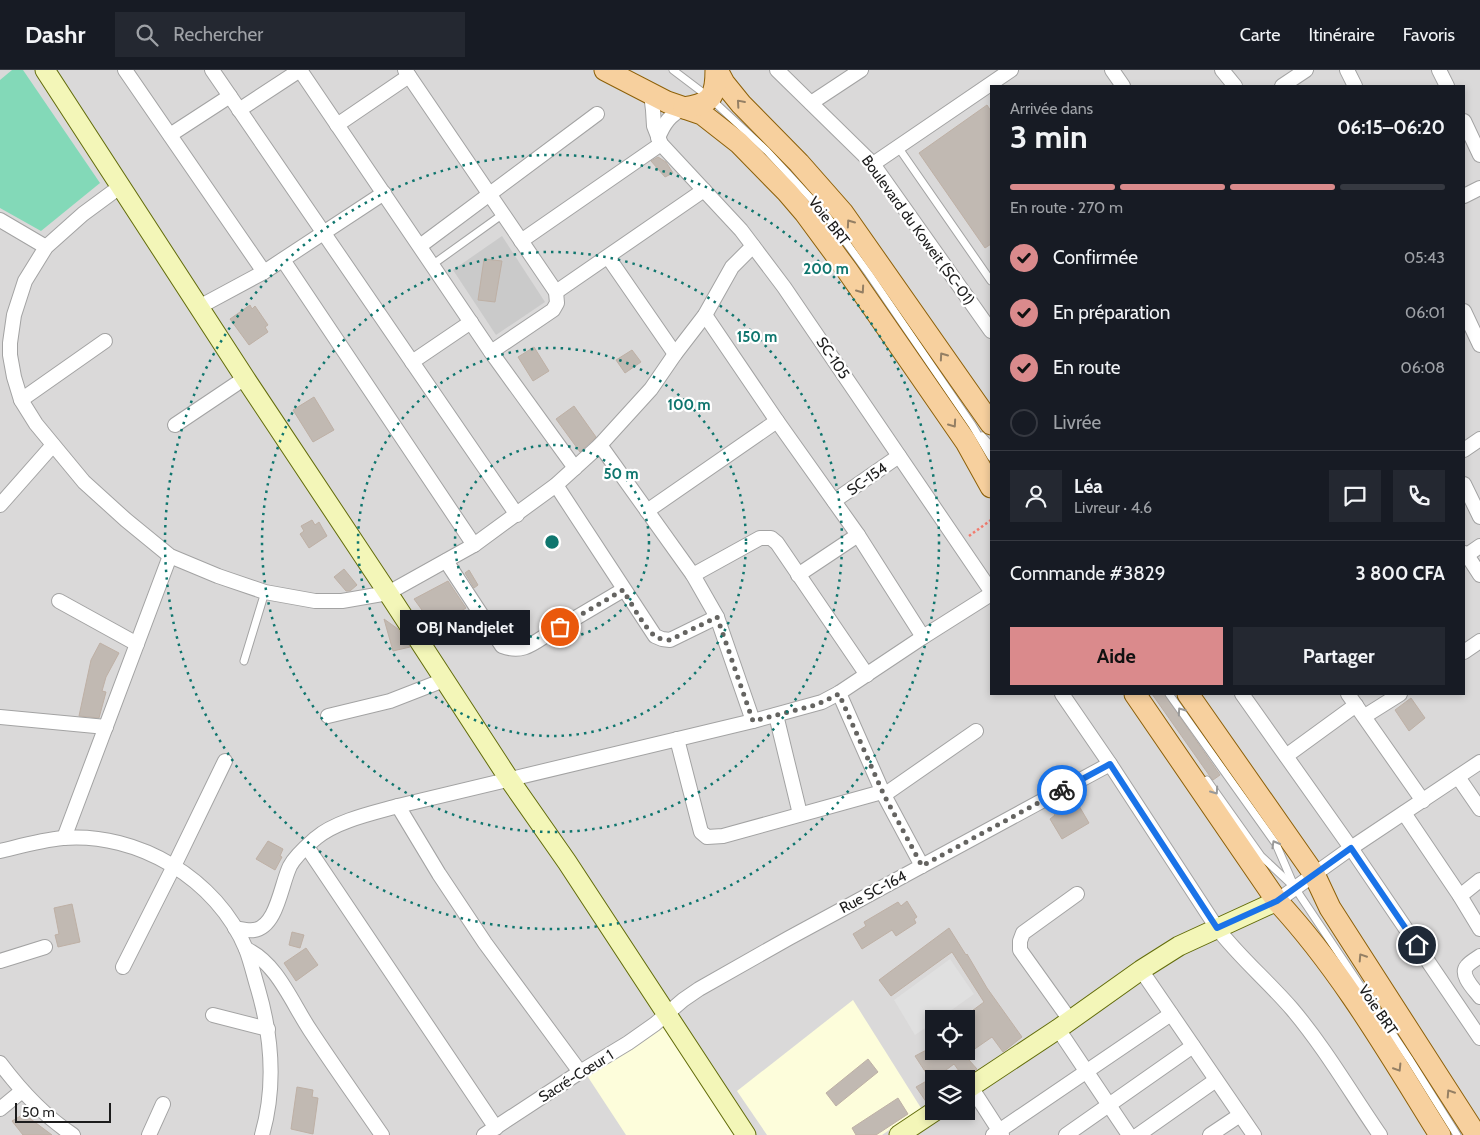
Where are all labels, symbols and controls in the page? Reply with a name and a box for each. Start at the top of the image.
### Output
search box [115,12,465,57]
text: Dashr [25,20,85,49]
icon: search [133,21,161,49]
text: Rechercher [173,23,263,46]
text: Carte [1240,24,1280,46]
text: Itinéraire [1308,24,1375,46]
text: Favoris [1403,24,1455,46]
one-way arrow [737,99,746,108]
text: Arrivée dans [1010,99,1093,118]
text: 06:15–06:20 [1337,116,1445,139]
text: 3 min [1010,117,1088,156]
street label: Boulevard du Koweit (SC-01) [858,152,978,308]
street label: Voie BRT [805,193,853,249]
text: En route · 270 m [1010,198,1123,217]
one-way arrow [847,219,856,228]
icon: check [1010,244,1038,272]
text: Confirmée [1053,246,1138,269]
text: 05:43 [1404,248,1445,267]
text: 200 m [803,260,849,278]
one-way arrow [855,284,864,294]
icon: check [1010,299,1038,327]
text: En préparation [1053,301,1170,324]
text: 06:01 [1405,303,1445,322]
text: 150 m [737,328,777,346]
street label: SC-105 [812,334,854,382]
one-way arrow [940,352,949,362]
icon: check [1010,354,1038,382]
text: En route [1053,356,1120,379]
text: 06:08 [1401,358,1445,377]
text: 100 m [667,396,711,414]
text: Livrée [1053,411,1101,434]
one-way arrow [947,418,956,428]
street label: SC-154 [843,459,891,499]
text: 50 m [603,465,639,483]
button: person [1010,470,1062,522]
button: chat [1329,470,1381,522]
button: phone [1393,470,1445,522]
text: Léa [1074,475,1103,498]
text: Livreur · 4.6 [1074,498,1152,517]
centre of rings [543,533,561,551]
text: Commande #3829 [1010,562,1165,585]
text: 3 800 CFA [1355,562,1445,585]
pin [539,606,581,648]
callout: OBJ Nandjelet [400,610,530,644]
icon: bag [546,613,574,641]
text: OBJ Nandjelet [416,618,514,637]
button: Aide [1010,627,1223,685]
button: Partager [1233,627,1445,685]
one-way arrow [1178,707,1187,717]
courier [1037,765,1087,815]
icon: bike [1048,776,1076,804]
one-way arrow [1209,785,1217,794]
one-way arrow [1271,840,1281,849]
street label: Rue SC-164 [837,867,910,917]
pin [1396,924,1438,966]
icon: home [1403,931,1431,959]
one-way arrow [1359,953,1368,963]
street label: Voie BRT [1355,982,1401,1038]
map controls [925,1010,975,1120]
button: locate [925,1010,975,1060]
street label: Sacré-Cœur 1 [535,1046,617,1106]
one-way arrow [1392,1062,1401,1072]
button: layers [925,1070,975,1120]
one-way arrow [1447,1090,1457,1099]
scale bar [15,1100,111,1123]
text: 50 m [22,1103,55,1121]

